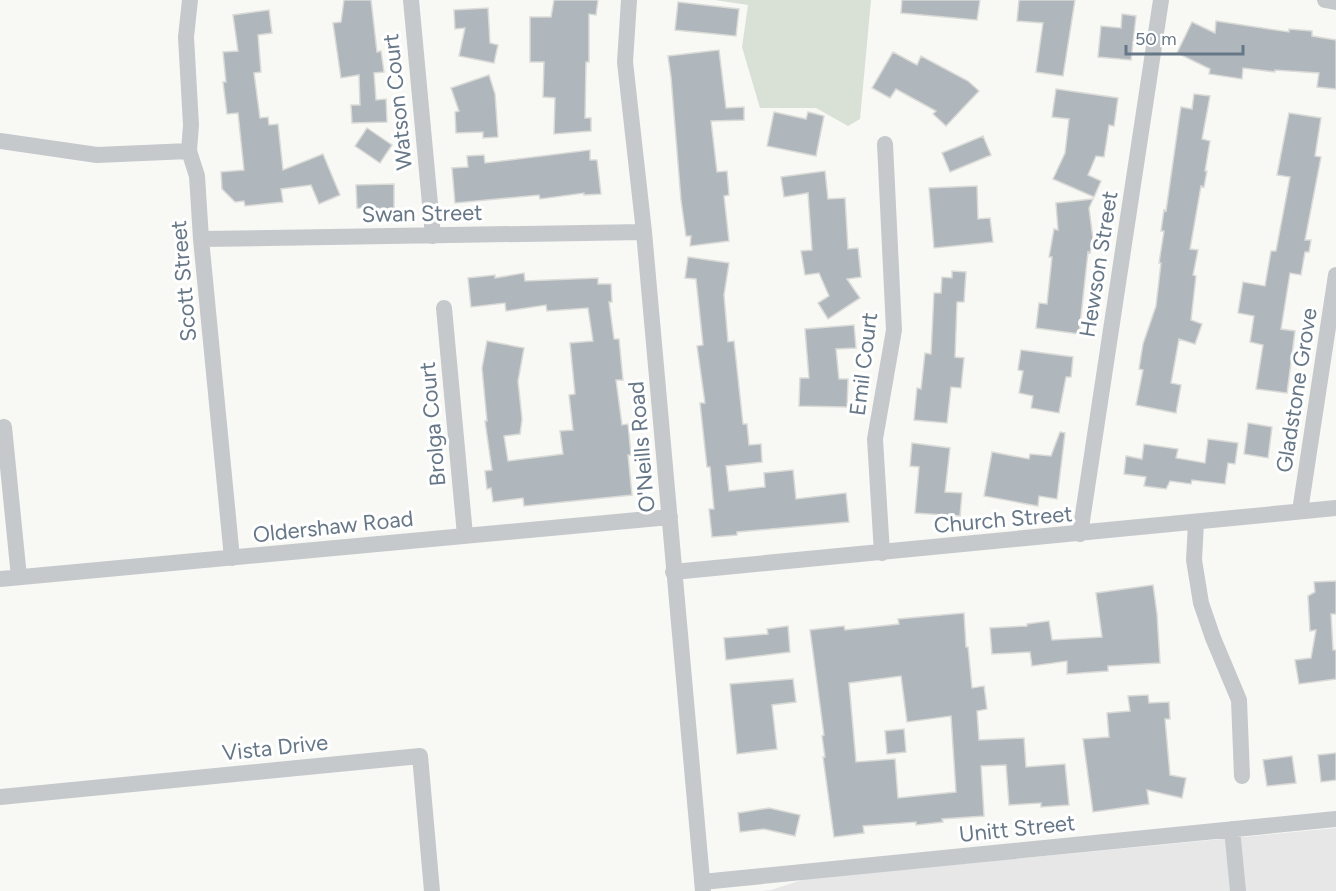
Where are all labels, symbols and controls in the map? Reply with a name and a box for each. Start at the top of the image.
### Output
scale bar [1126,18,1243,56]
text: 50 m [1135,28,1177,50]
street label: Watson Court [377,32,418,172]
street label: Hewson Street [1074,189,1123,339]
street label: Swan Street [361,199,483,228]
street label: Scott Street [165,219,202,343]
street label: Gladstone Grove [1270,306,1323,474]
street label: Emil Court [844,311,883,417]
street label: Brolga Court [414,361,451,487]
street label: O'Neills Road [622,380,661,514]
street label: Church Street [933,500,1073,539]
street label: Oldershaw Road [251,505,415,548]
street label: Vista Drive [221,729,329,766]
street label: Unitt Street [958,809,1076,848]

